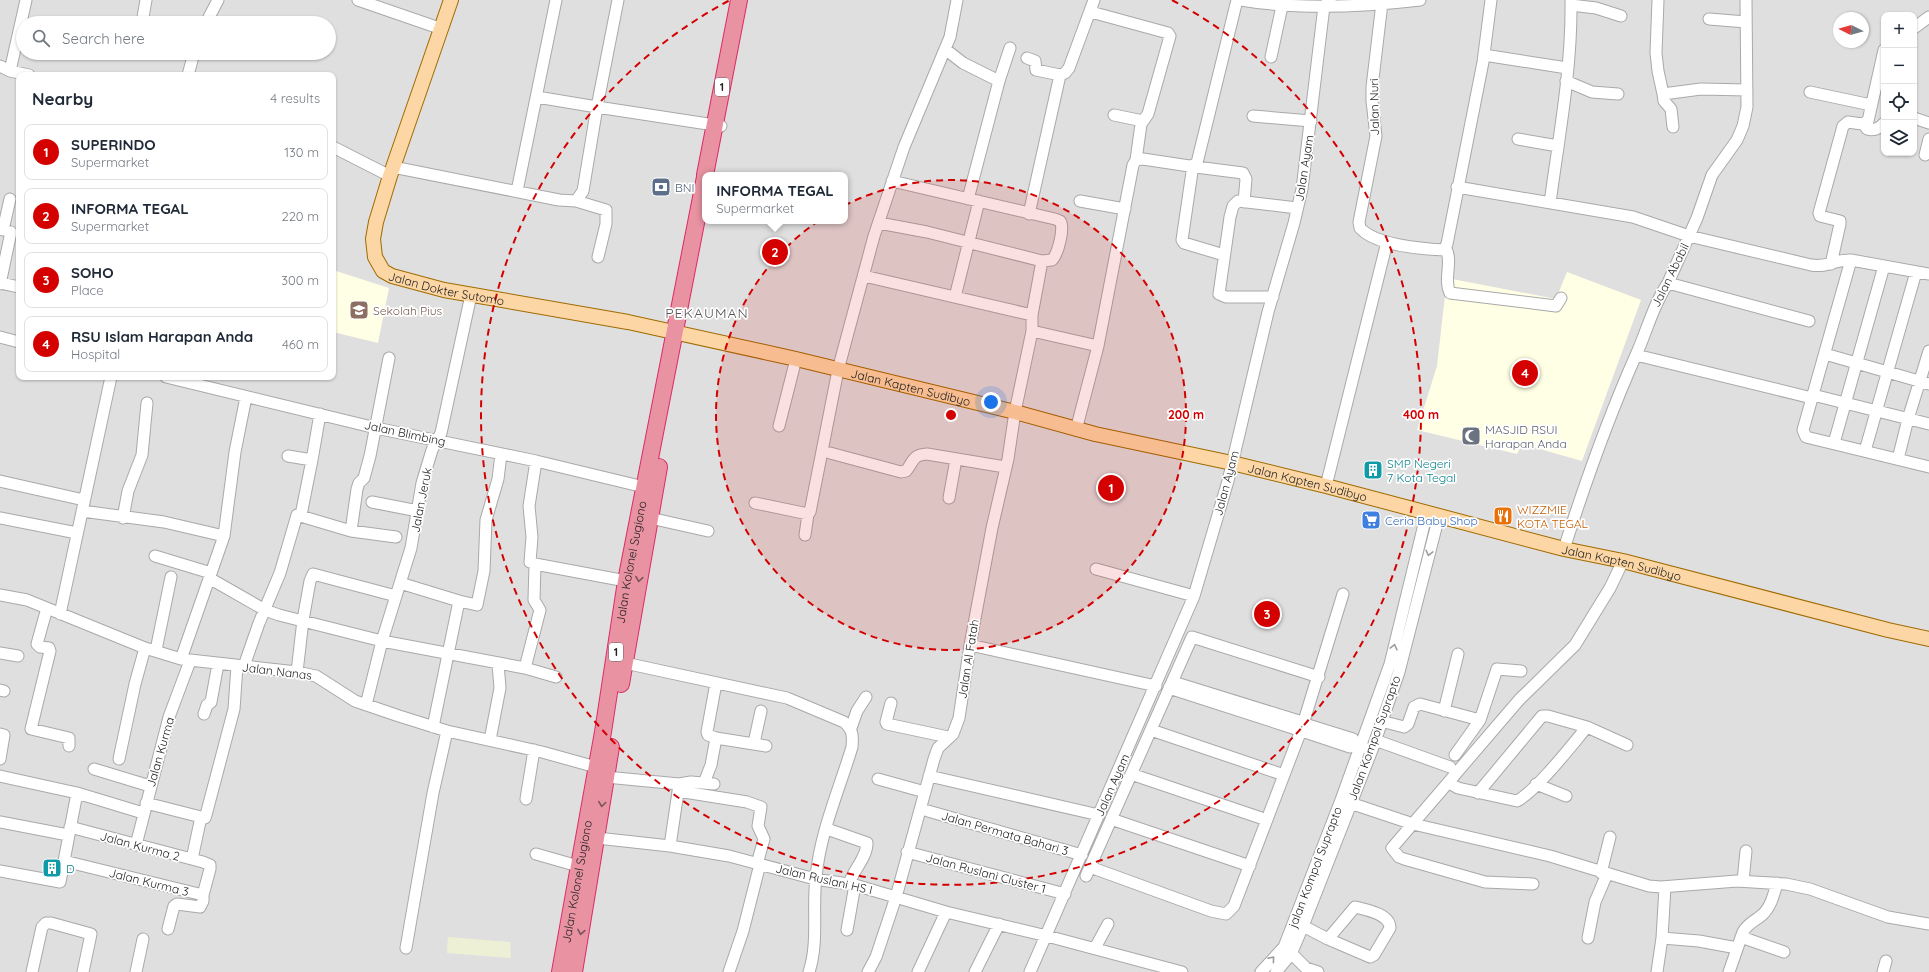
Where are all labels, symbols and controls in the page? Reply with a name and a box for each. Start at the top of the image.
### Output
north arrow [1833,12,1869,48]
map controls [1881,12,1917,156]
button: + [1881,12,1917,48]
search box [16,16,336,60]
icon: search [30,27,52,49]
text: Search here [62,29,145,48]
button: − [1881,48,1917,84]
road number: 1 [715,78,729,96]
street label: Jalan Nuri [1366,78,1382,136]
button: locate [1881,84,1917,120]
text: Nearby [32,88,93,109]
text: 4 results [270,90,320,106]
button: layers [1881,120,1917,156]
street label: Jalan Ayam [1291,134,1317,202]
text: SUPERINDO [71,135,156,154]
text: 1 [43,144,49,160]
text: 130 m [284,144,319,160]
text: Supermarket [71,154,149,170]
popup [702,172,848,224]
bank icon: BNI [650,176,672,198]
place label: BNI [675,180,695,195]
text: INFORMA TEGAL [716,181,834,200]
text: INFORMA TEGAL [71,199,189,218]
text: Supermarket [716,200,794,216]
text: 2 [42,208,50,224]
text: 220 m [281,208,319,224]
text: Supermarket [71,218,149,234]
pin: 2 [762,237,788,267]
street label: Jalan Ababil [1648,241,1692,309]
text: SOHO [71,263,114,282]
street label: Jalan Dokter Sutomo [387,268,506,308]
text: 3 [43,272,49,288]
text: 300 m [281,272,319,288]
text: Place [71,282,104,298]
school or university icon: Sekolah Pius [348,299,370,321]
place label: Sekolah Pius [373,303,443,318]
district label: PEKAUMAN [665,304,749,322]
text: RSU Islam Harapan Anda [71,327,253,346]
text: 4 [42,336,50,352]
text: 460 m [282,336,319,352]
text: Hospital [71,346,120,362]
pin: 4 [1512,358,1538,388]
street label: Jalan Kapten Sudibyo [849,365,972,409]
your location [981,392,1001,412]
text: 200 m [1168,407,1204,422]
text: 400 m [1403,407,1439,422]
centre of rings [944,408,958,422]
street label: Jalan Blimbing [363,417,447,449]
place label: MASJID RSUI Harapan Anda [1485,422,1567,451]
mosque icon: MASJID RSUI Harapan Anda [1460,425,1482,447]
street label: Jalan Ayam [1210,449,1242,517]
place label: SMP Negeri 7 Kota Tegal [1387,456,1456,485]
building icon: SMP Negeri 7 Kota Tegal [1362,459,1384,481]
street label: Jalan Kapten Sudibyo [1246,460,1369,504]
street label: Jalan Jeruk [407,466,435,534]
pin: 1 [1098,473,1124,503]
street label: Jalan Kolonel Sugiono [612,500,649,624]
place label: WIZZMIE KOTA TEGAL [1517,502,1589,531]
restaurant icon: WIZZMIE KOTA TEGAL [1492,505,1514,527]
supermarket icon: Ceria Baby Shop [1360,509,1382,531]
place label: Ceria Baby Shop [1385,513,1478,528]
street label: Jalan Kapten Sudibyo [1560,541,1683,583]
one-way arrow [1425,550,1434,557]
one-way arrow [635,576,644,582]
pin: 3 [1254,599,1280,629]
street label: Jalan Al Fatah [954,618,982,700]
road number: 1 [609,643,623,661]
one-way arrow [1390,644,1398,651]
street label: Jalan Nanas [241,659,313,683]
street label: Jalan Kompol Suprapto [1344,673,1404,803]
street label: Jalan Kurma [143,715,177,789]
street label: Jalan Ayam [1092,751,1132,819]
one-way arrow [598,801,607,807]
street label: jalan Kompol Suprapto [1285,804,1345,931]
street label: Jalan Permata Bahari 3 [940,808,1070,858]
street label: Jalan Kolonel Sugiono [558,819,595,944]
street label: Jalan Kurma 2 [98,828,182,864]
street label: Jalan Ruslani Cluster 1 [924,850,1048,896]
building icon: D [41,857,63,879]
place label: D [66,861,75,876]
street label: Jalan Ruslani HS I [774,861,874,897]
street label: Jalan Kurma 3 [108,865,190,899]
one-way arrow [578,929,586,936]
one-way arrow [1268,957,1275,964]

